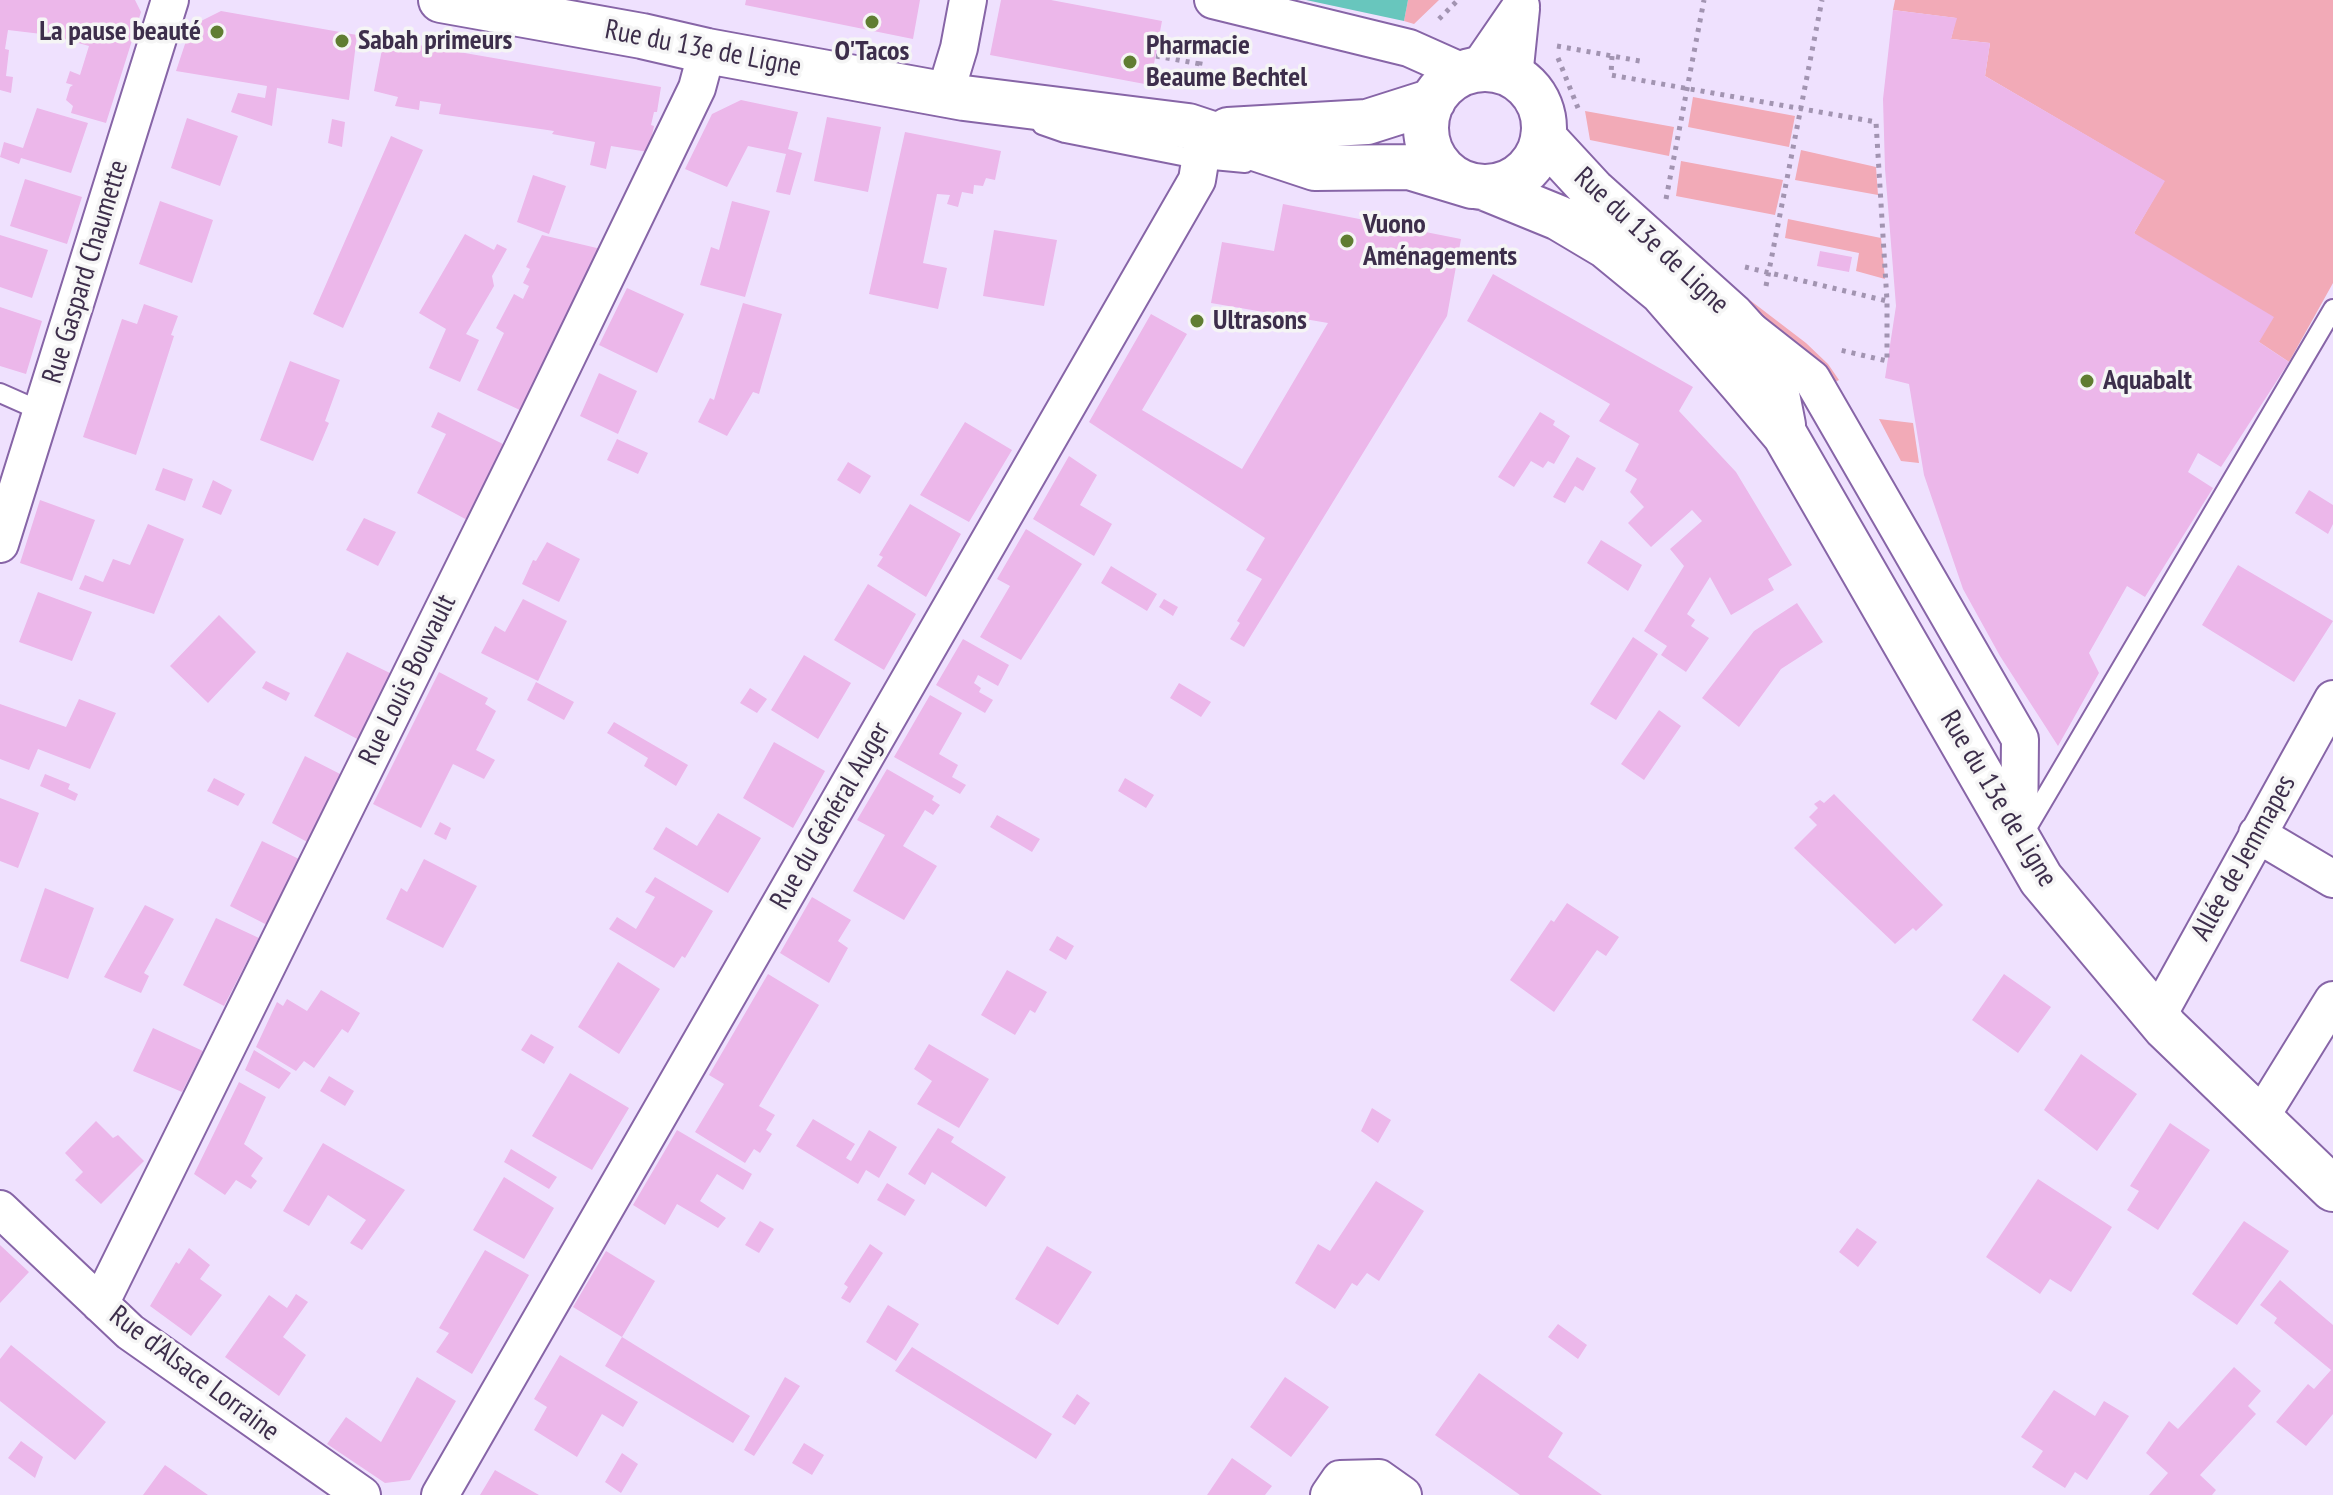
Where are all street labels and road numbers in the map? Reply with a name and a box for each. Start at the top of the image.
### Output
street label: Rue du 13e de Ligne [602,13,804,85]
street label: Rue Gaspard Chaumette [36,156,136,388]
street label: Rue du 13e de Ligne [1567,161,1735,321]
street label: Rue Louis Bouvault [352,589,464,771]
street label: Rue du 13e de Ligne [1932,705,2064,893]
street label: Rue du Général Auger [764,716,898,916]
street label: Allée de Jemmapes [2185,769,2303,947]
street label: Rue d'Alsace Lorraine [102,1299,286,1449]

